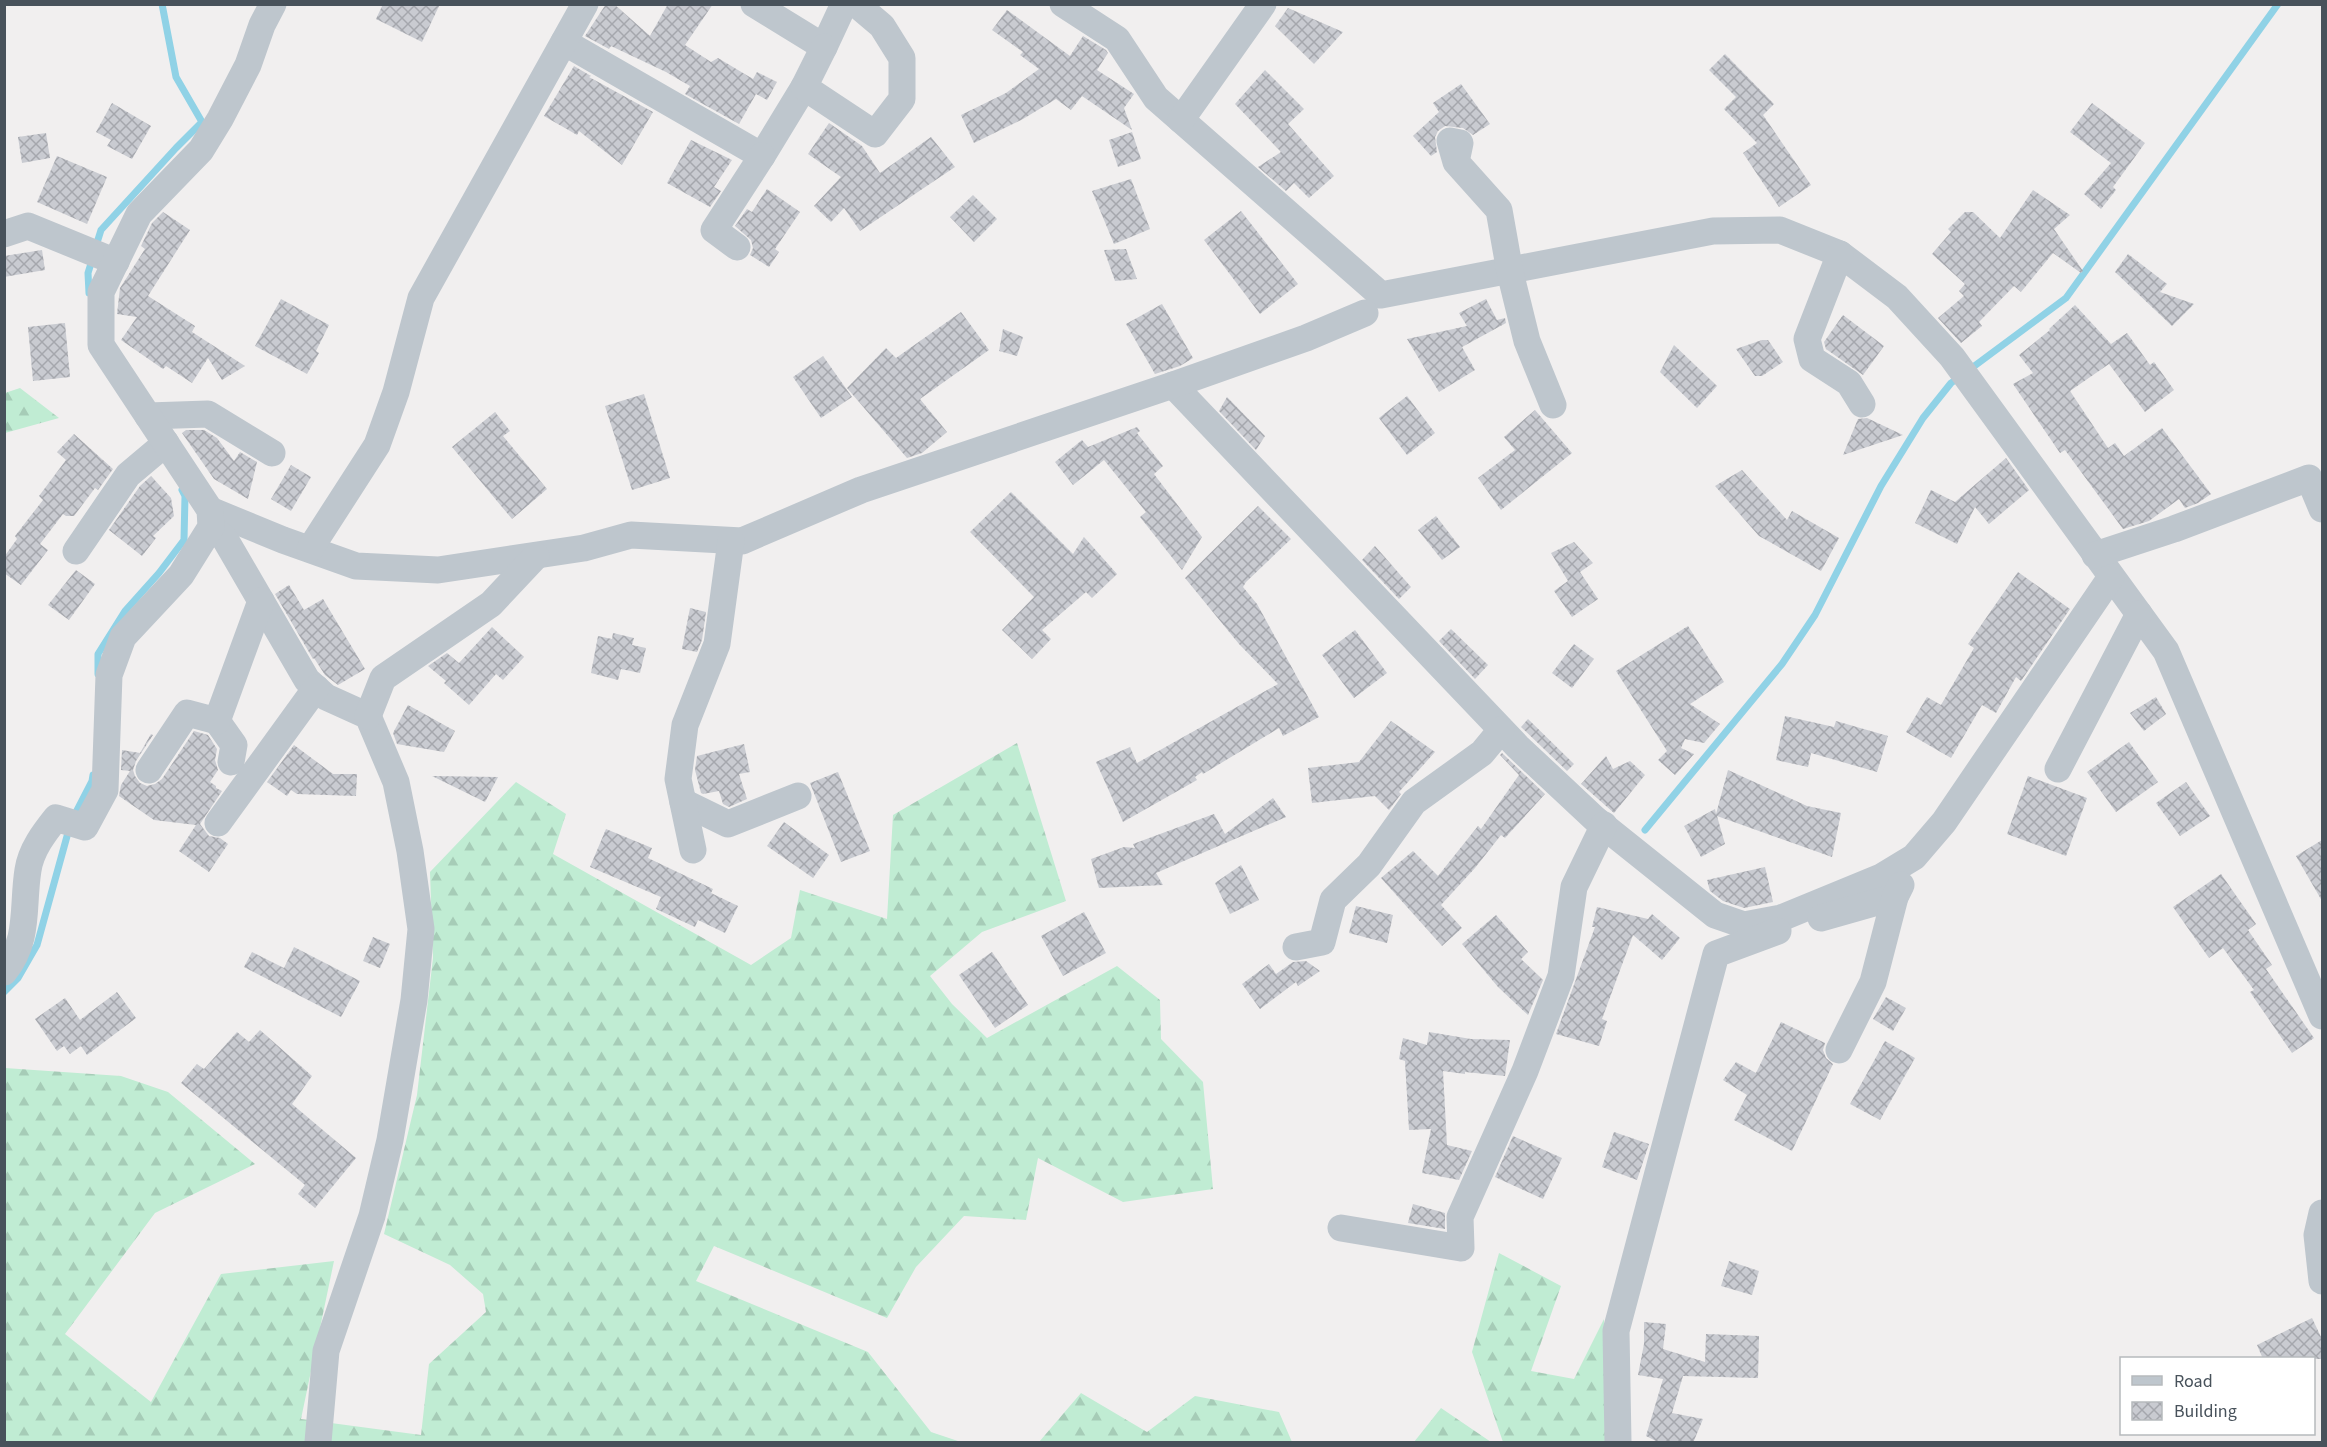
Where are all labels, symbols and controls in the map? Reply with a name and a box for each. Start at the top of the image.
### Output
legend [2120,1357,2315,1435]
text: Road [2174,1369,2213,1394]
text: Building [2174,1399,2237,1424]

